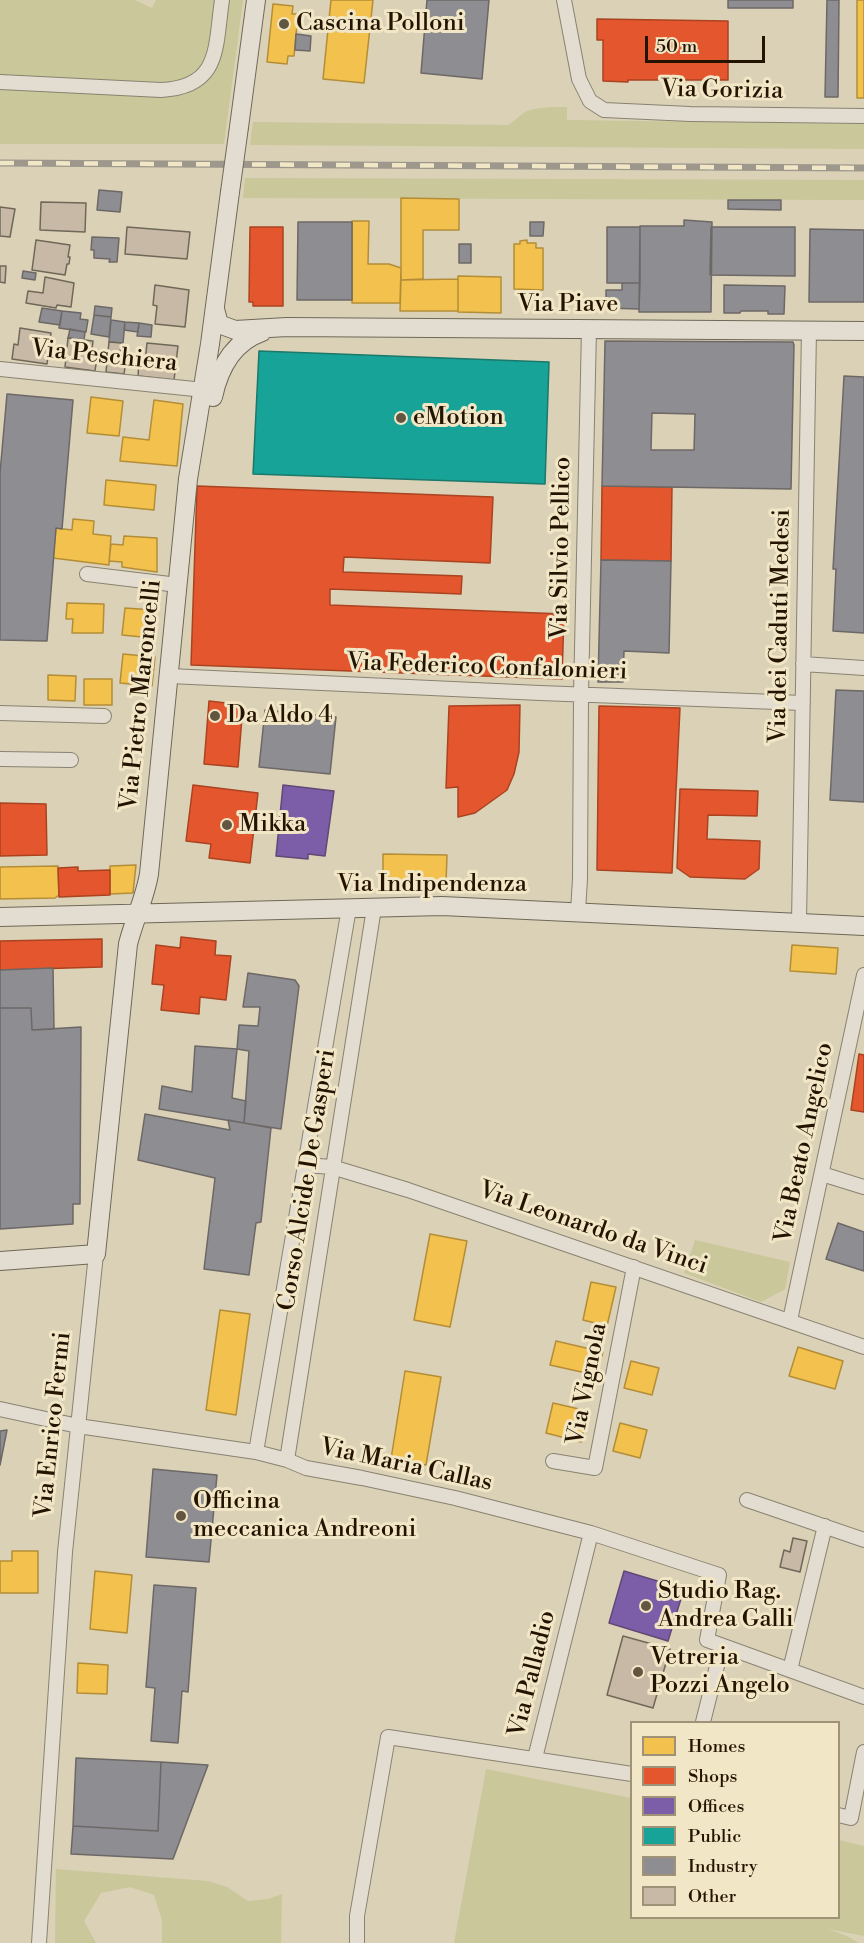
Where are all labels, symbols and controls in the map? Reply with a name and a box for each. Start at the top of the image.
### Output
place label: Cascina Polloni [296,10,465,38]
marker: Cascina Polloni [277,17,291,31]
scale bar [648,24,768,62]
text: 50 m [656,35,697,58]
street label: Via Gorizia [661,76,783,106]
street label: Via Piave [518,291,618,319]
street label: Via Peschiera [29,335,179,379]
place label: eMotion [413,404,504,432]
marker: eMotion [394,411,408,425]
street label: Via Silvio Pellico [546,456,578,640]
street label: Via dei Caduti Medesi [765,509,797,743]
street label: Via Pietro Maroncelli [116,578,168,812]
street label: Via Federico Confalonieri [346,649,628,687]
place label: Da Aldo 4 [227,702,333,730]
marker: Da Aldo 4 [208,709,222,723]
place label: Mikka [239,811,306,839]
marker: Mikka [220,818,234,832]
street label: Via Indipendenza [337,871,527,899]
street label: Via Beato Angelico [770,1040,840,1246]
street label: Corso Alcide De Gasperi [273,1047,343,1313]
street label: Via Leonardo da Vinci [475,1176,711,1282]
street label: Via Vignola [562,1320,614,1448]
street label: Via Enrico Fermi [30,1330,78,1520]
street label: Via Maria Callas [317,1434,495,1498]
place label: Officina meccanica Andreoni [193,1488,416,1544]
marker: Officina meccanica Andreoni [174,1509,188,1523]
place label: Studio Rag. Andrea Galli [658,1578,794,1634]
marker: Studio Rag. Andrea Galli [639,1599,653,1613]
street label: Via Palladio [503,1608,563,1740]
place label: Vetreria Pozzi Angelo [650,1644,790,1700]
marker: Vetreria Pozzi Angelo [631,1665,645,1679]
legend [630,1721,840,1919]
text: Homes [688,1735,745,1758]
text: Shops [688,1765,737,1788]
text: Offices [688,1795,744,1818]
text: Public [688,1825,741,1848]
text: Industry [688,1855,758,1878]
text: Other [688,1885,736,1908]

